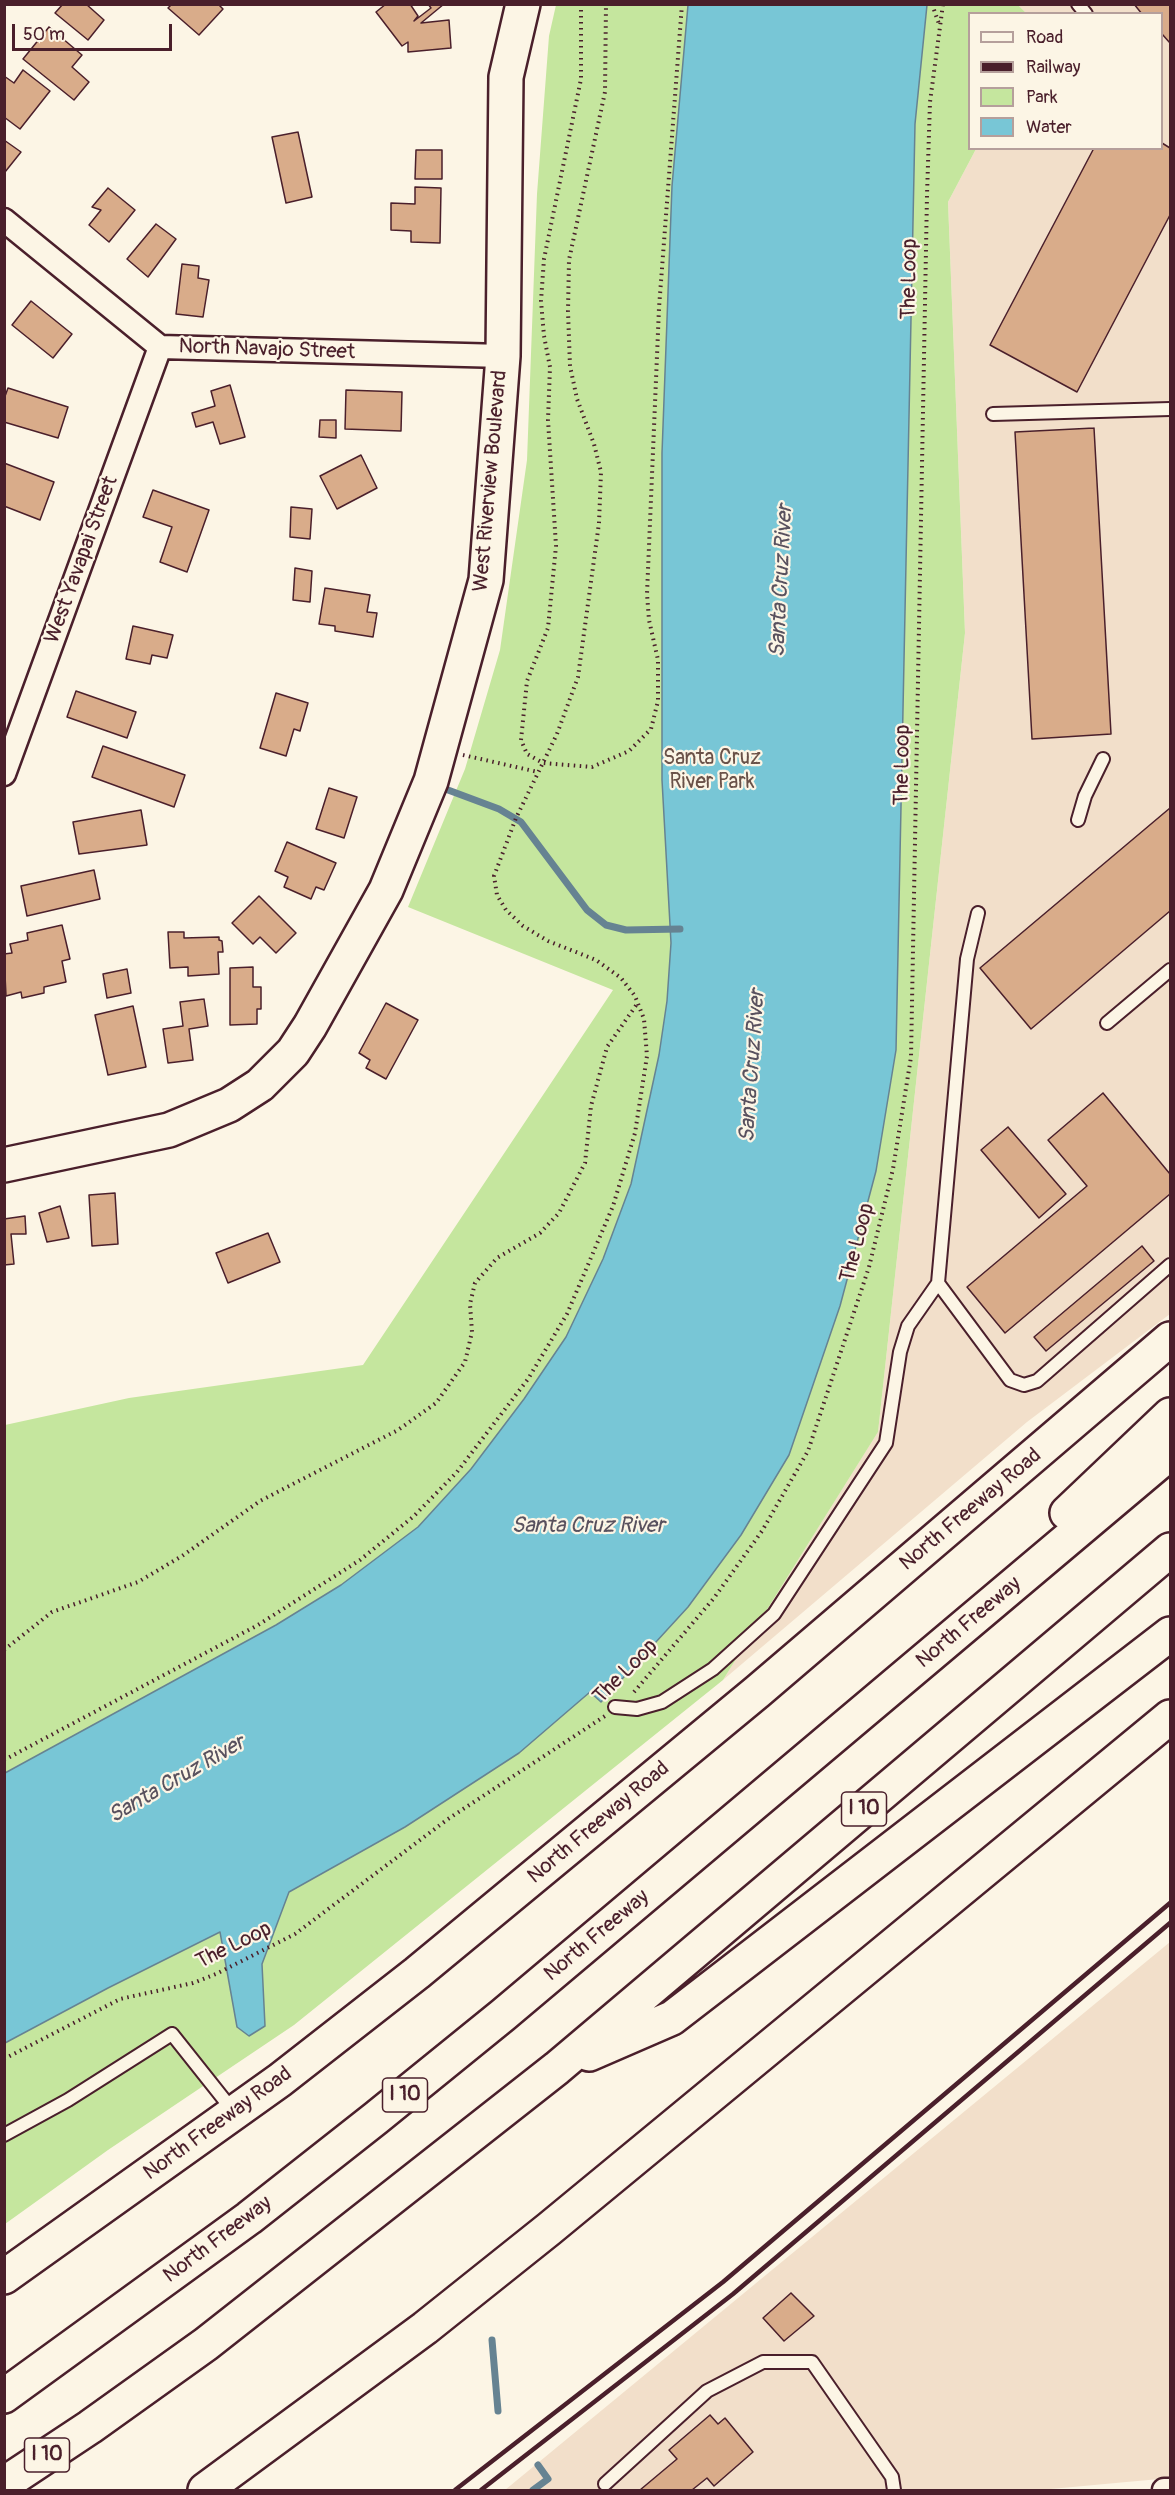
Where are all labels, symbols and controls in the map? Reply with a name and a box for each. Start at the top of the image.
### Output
scale bar [15,12,176,50]
legend [968,12,1163,150]
text: 50 m [23,23,65,46]
text: Road [1026,26,1063,49]
text: Railway [1026,56,1081,79]
text: Park [1026,86,1058,109]
text: Water [1026,116,1072,139]
street label: The Loop [897,238,923,320]
street label: North Navajo Street [178,334,356,366]
street label: West Riverview Boulevard [469,369,513,593]
street label: West Yavapai Street [40,473,124,647]
water label: Santa Cruz River [765,504,799,658]
street label: The Loop [890,724,916,806]
park label: Santa Cruz River Park [663,746,761,796]
water label: Santa Cruz River [734,989,772,1143]
street label: The Loop [835,1201,881,1285]
street label: North Freeway Road [895,1443,1047,1577]
water label: Santa Cruz River [511,1513,665,1539]
street label: North Freeway [911,1572,1027,1674]
street label: The Loop [588,1634,664,1710]
water label: Santa Cruz River [104,1730,250,1830]
street label: North Freeway Road [523,1756,675,1890]
road number: I 10 [842,1792,886,1826]
street label: North Freeway [539,1885,655,1987]
street label: The Loop [192,1917,276,1975]
street label: North Freeway Road [139,2062,297,2186]
road number: I 10 [382,2078,428,2112]
street label: North Freeway [159,2191,277,2289]
road number: I 10 [24,2438,70,2472]

